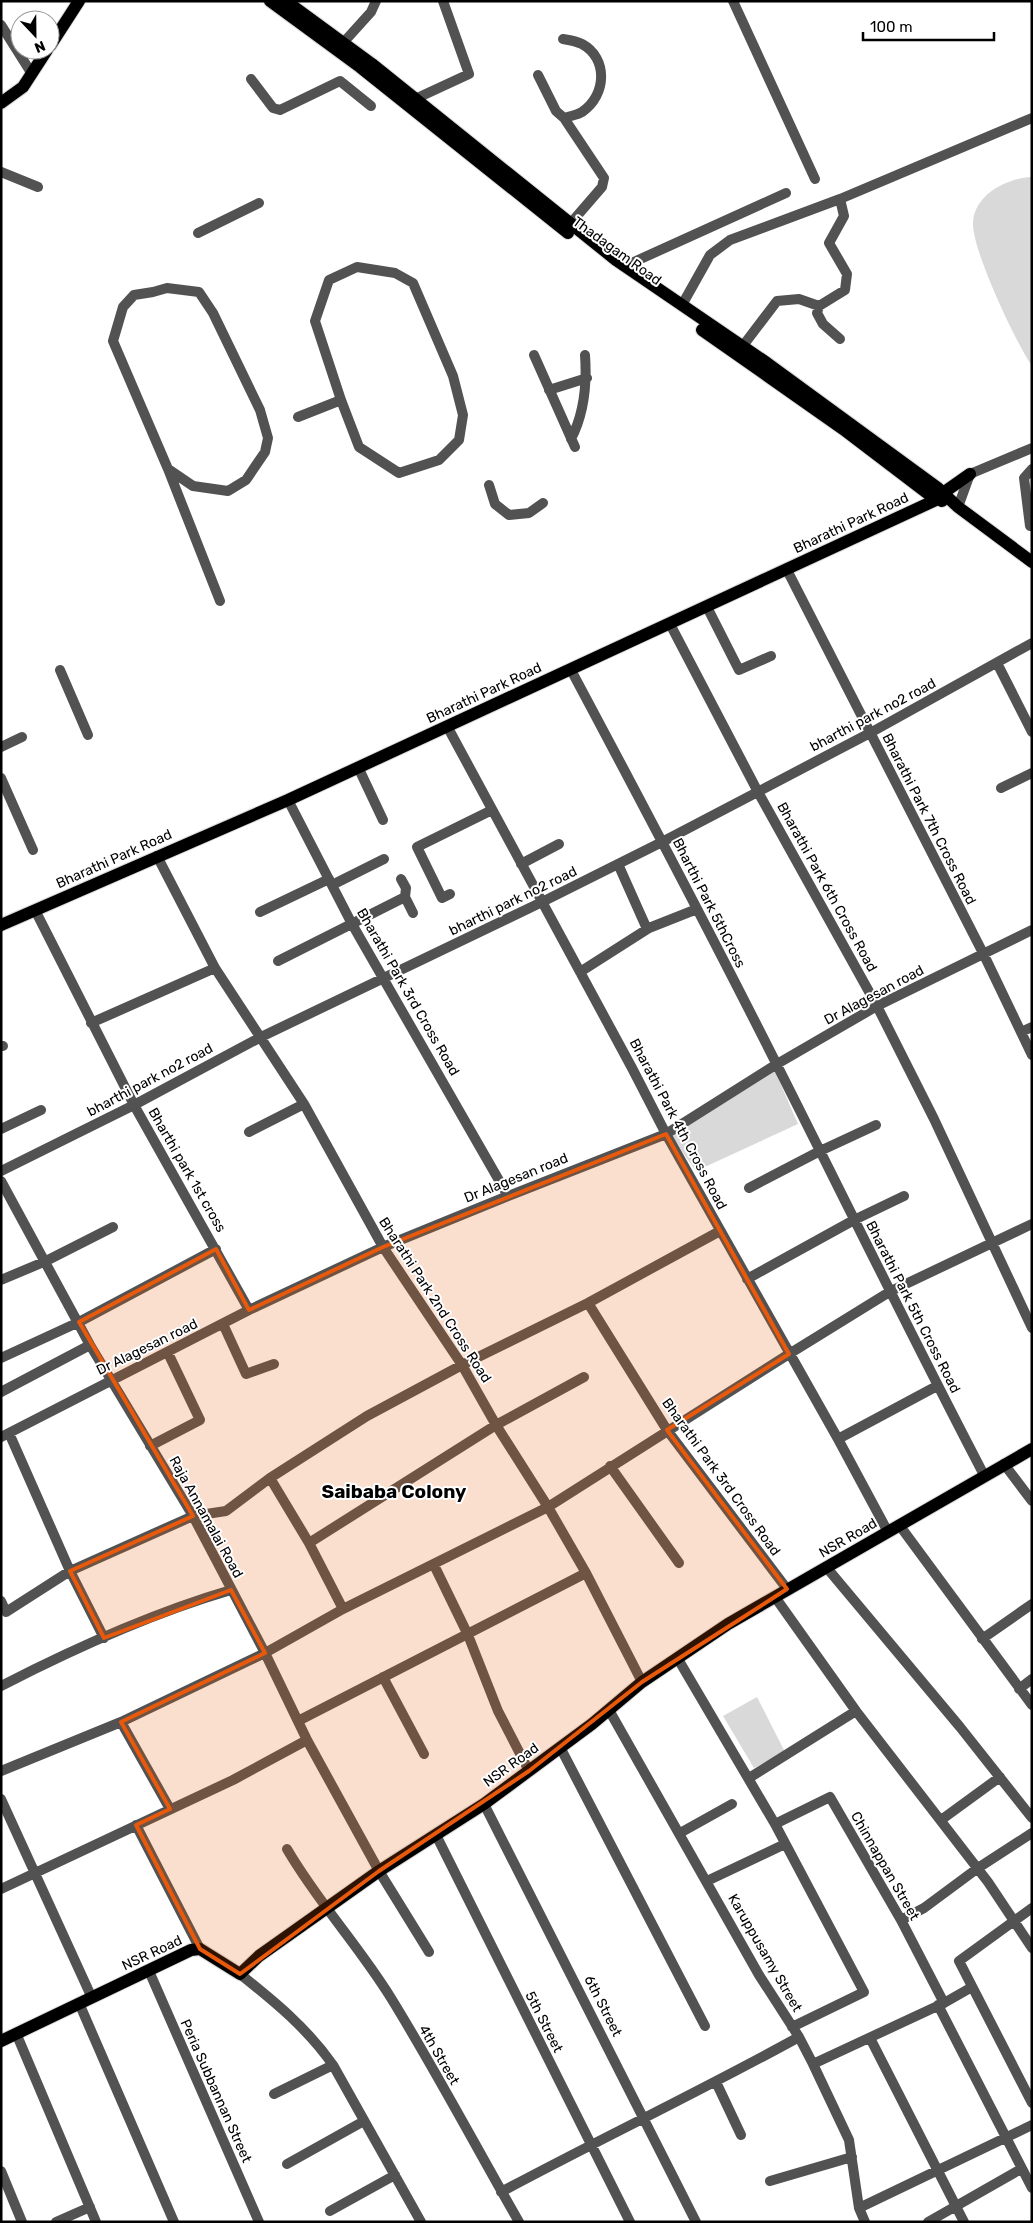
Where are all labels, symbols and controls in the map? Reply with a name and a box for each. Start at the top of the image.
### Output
north arrow [10,10,60,60]
scale bar [863,10,994,42]
text: 100 m [870,18,912,36]
text: N [32,37,48,56]
street label: Thadagam Road [569,213,665,289]
street label: Bharathi Park Road [791,489,911,557]
street label: Bharathi Park Road [424,659,544,727]
street label: bharthi park no2 road [807,675,939,755]
street label: Bharathi Park 7th Cross Road [878,731,980,907]
street label: Bharathi Park 6th Cross Road [773,799,881,975]
street label: Bharathi Park Road [53,826,175,892]
street label: Bharthi Park 5thCross [669,835,749,971]
street label: bharthi park no2 road [446,863,580,939]
street label: Bharathi Park 3rd Cross Road [353,905,463,1079]
street label: Dr Alagesan road [821,962,927,1028]
street label: Bharathi Park 4th Cross Road [626,1036,730,1212]
street label: bharthi park no2 road [84,1040,216,1120]
street label: Bharthi park 1st cross [144,1105,230,1235]
street label: Dr Alagesan road [462,1149,570,1207]
street label: Bharathi Park 2nd Cross Road [375,1214,495,1386]
street label: Bharathi Park 5th Cross Road [862,1218,964,1396]
street label: Dr Alagesan road [94,1315,200,1379]
street label: Bharathi Park 3rd Cross Road [658,1395,784,1559]
street label: Raja Annamalai Road [165,1453,247,1581]
district label: Saibaba Colony [322,1480,467,1503]
street label: NSR Road [816,1515,880,1561]
street label: NSR Road [480,1739,542,1791]
street label: Chinnappan Street [847,1809,923,1924]
street label: Karuppusamy Street [724,1891,806,2015]
street label: NSR Road [119,1932,185,1974]
street label: 6th Street [580,1973,626,2040]
street label: 5th Street [521,1989,567,2056]
street label: Peria Subbannan Street [177,2017,256,2166]
street label: 4th Street [415,2022,463,2089]

